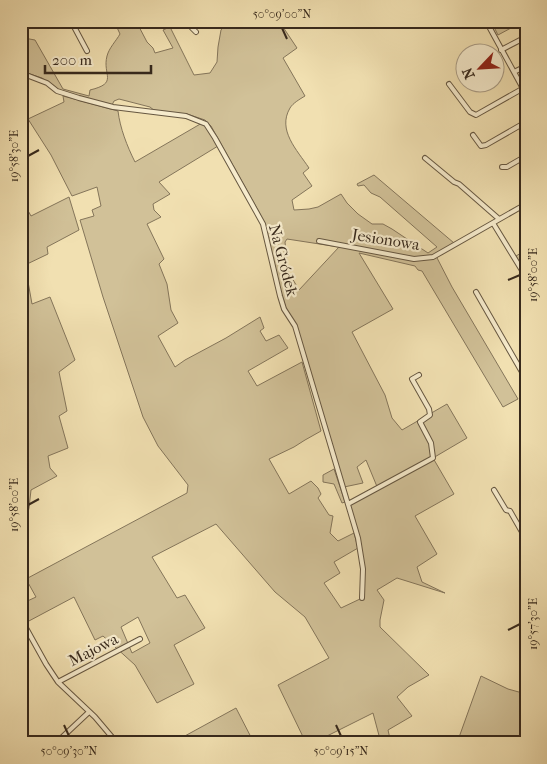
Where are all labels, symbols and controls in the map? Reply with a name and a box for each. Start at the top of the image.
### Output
text: 50°09'00"N [253,7,311,21]
scale bar [45,42,151,74]
north arrow [454,42,504,92]
text: 200 m [52,51,92,69]
text: N [459,65,479,82]
text: 19°58'30"E [7,130,21,182]
street label: Na Gródek [265,222,302,299]
street label: Jesionowa [349,224,422,254]
text: 19°58'00"E [526,248,540,302]
text: 19°58'00"E [7,478,21,532]
text: 19°57'30"E [526,598,540,650]
street label: Majowa [65,629,122,670]
text: 50°09'30"N [41,744,97,758]
text: 50°09'15"N [314,744,368,758]

